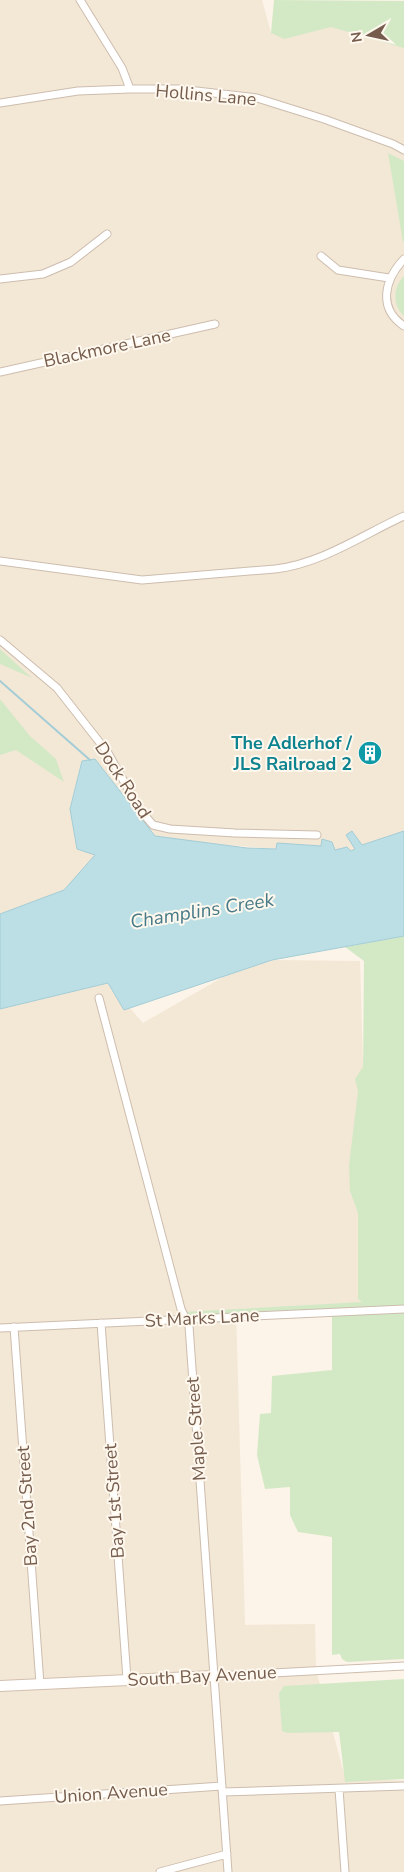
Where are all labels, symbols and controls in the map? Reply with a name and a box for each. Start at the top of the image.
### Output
north arrow [344,10,394,60]
text: N [346,30,367,44]
street label: Hollins Lane [155,79,257,111]
street label: Blackmore Lane [41,323,173,373]
place label: The Adlerhof / JLS Railroad 2 [231,731,352,776]
street label: Dock Road [89,737,157,823]
building icon: The Adlerhof / JLS Railroad 2 [357,740,383,766]
water label: Champlins Creek [128,887,276,935]
street label: St Marks Lane [144,1303,260,1333]
street label: Maple Street [180,1376,212,1482]
street label: Bay 1st Street [98,1442,130,1559]
street label: Bay 2nd Street [11,1444,43,1567]
street label: South Bay Avenue [127,1660,277,1692]
street label: Union Avenue [53,1777,169,1809]

